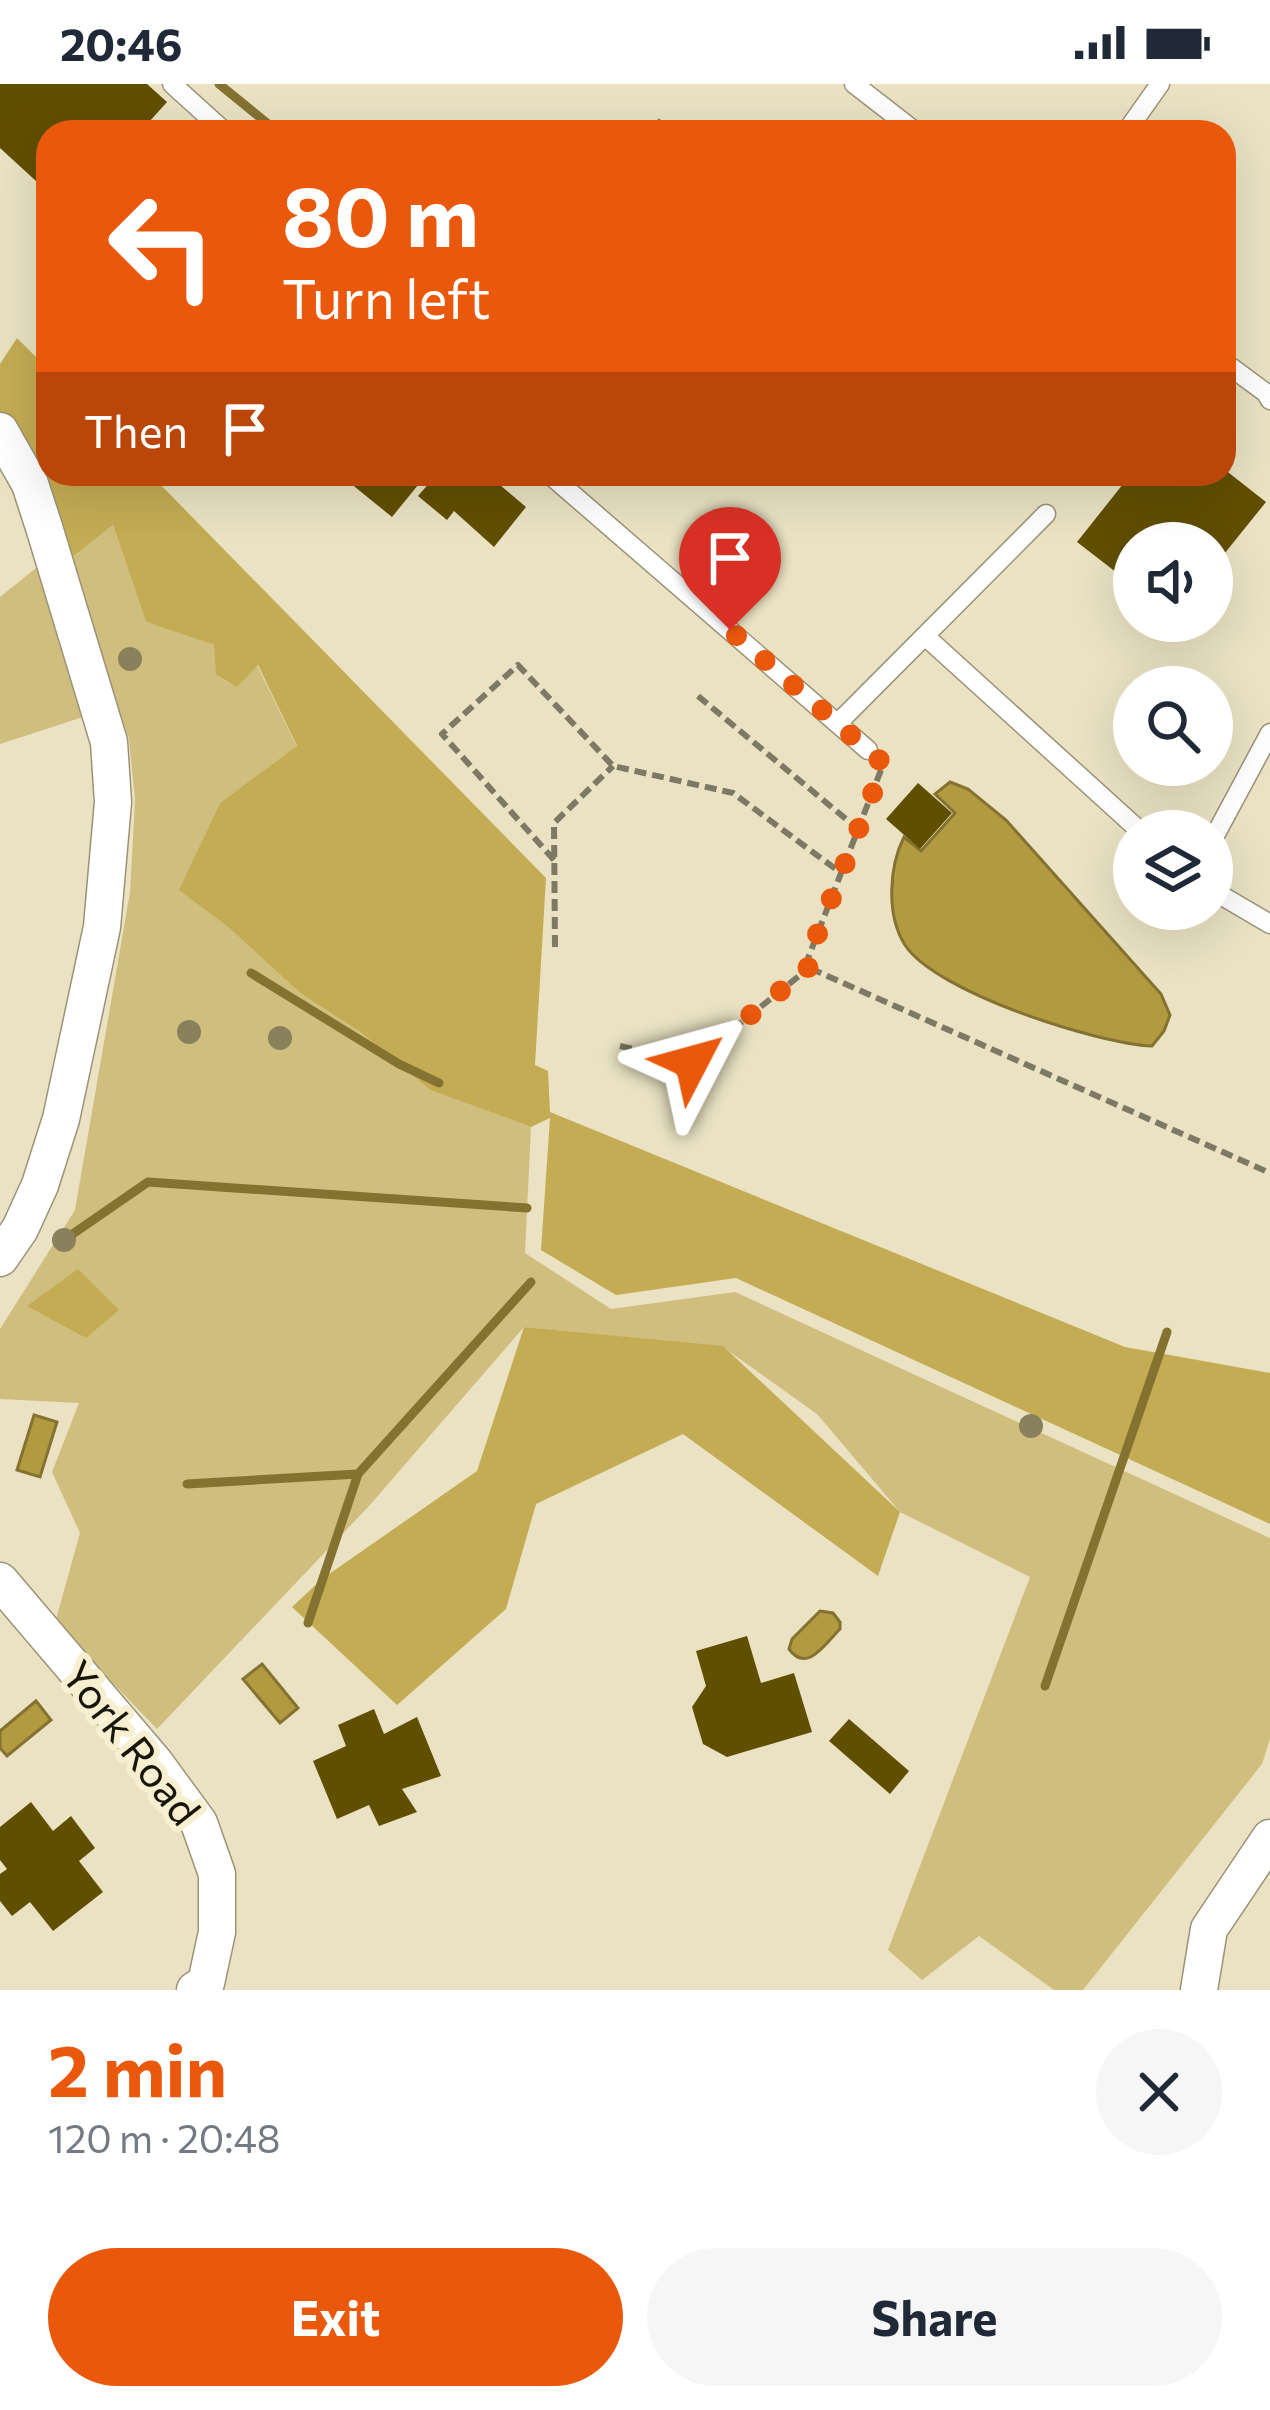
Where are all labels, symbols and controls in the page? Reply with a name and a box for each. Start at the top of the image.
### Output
text: 20:46 [60,15,183,70]
text: 80 m [282,162,479,264]
icon: left [84,168,240,324]
text: Turn left [282,264,490,330]
icon: arrive [212,396,278,462]
text: Then [84,402,188,457]
pin [679,507,781,630]
map controls [1113,522,1233,930]
button: sound [1113,522,1233,642]
icon: arrive [697,525,763,591]
button: search [1113,666,1233,786]
button: layers [1113,810,1233,930]
position arrow [629,999,755,1125]
street label: York Road [52,1649,213,1834]
text: 2 min [48,2024,227,2112]
button: close [1096,2029,1222,2155]
text: 120 m · 20:48 [48,2113,281,2161]
button: Exit [48,2248,623,2386]
button: Share [647,2248,1222,2386]

